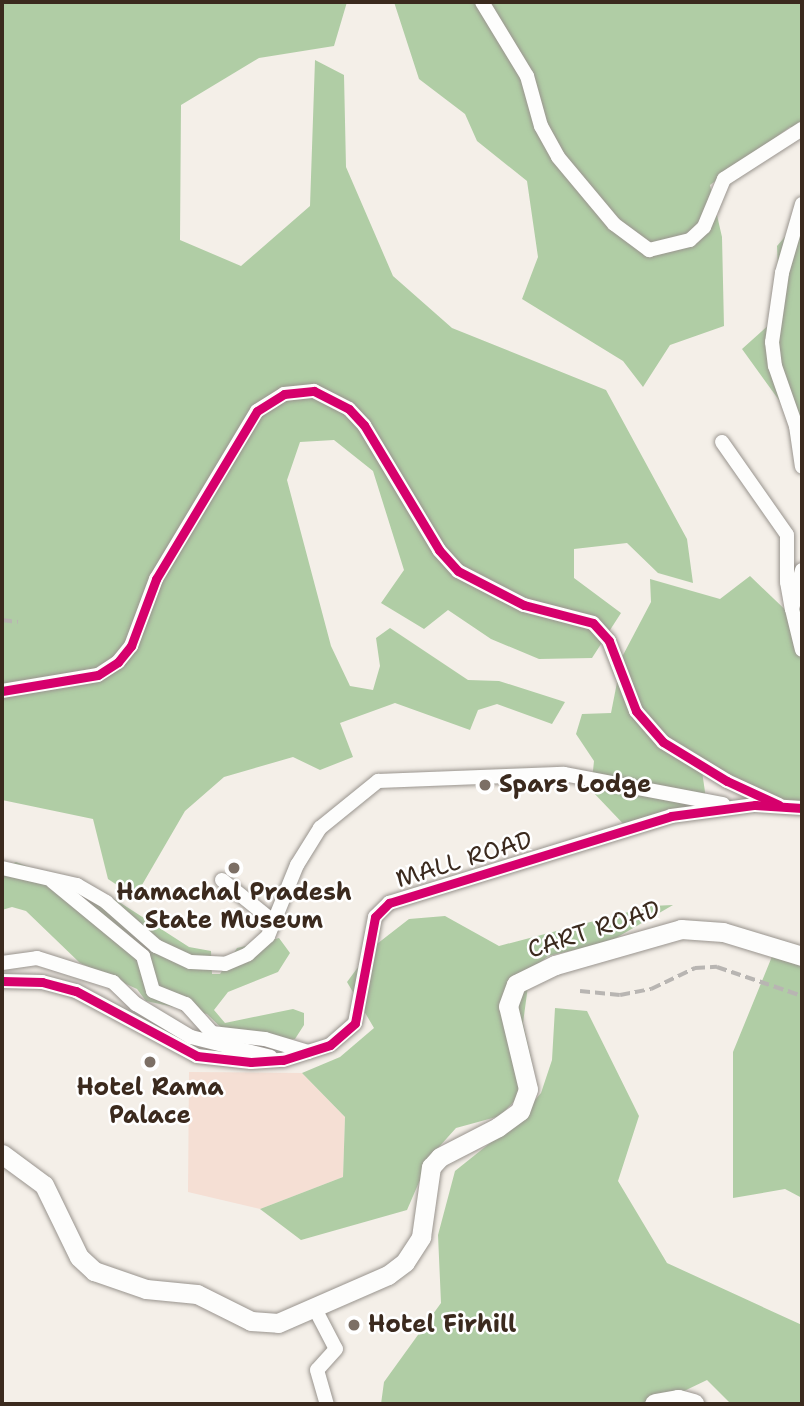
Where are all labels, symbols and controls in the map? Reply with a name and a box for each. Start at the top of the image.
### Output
place label: Spars Lodge [499,771,651,799]
marker: Spars Lodge [477,777,493,793]
street label: MALL ROAD [392,826,536,894]
marker: Hamachal Pradesh State Museum [226,860,242,876]
place label: Hamachal Pradesh State Museum [116,879,352,935]
street label: CART ROAD [524,895,664,965]
marker: Hotel Rama Palace [142,1054,158,1070]
place label: Hotel Rama Palace [76,1074,224,1130]
place label: Hotel Firhill [368,1311,516,1339]
marker: Hotel Firhill [346,1317,362,1333]

